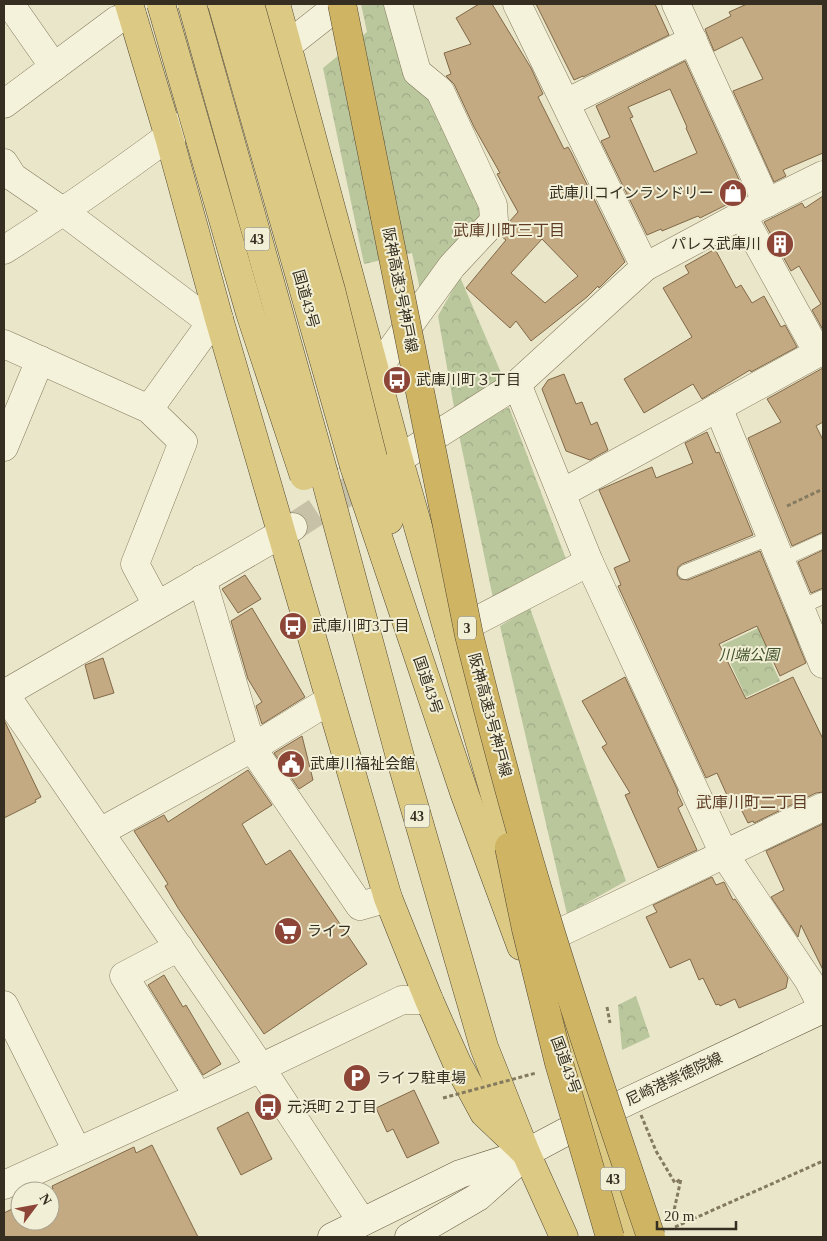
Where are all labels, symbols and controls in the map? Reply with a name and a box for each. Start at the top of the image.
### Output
shop icon: 武庫川コインランドリー [718,178,748,208]
place label: 武庫川コインランドリー [549,185,714,201]
district label: 武庫川町三丁目 [453,222,565,239]
street label: 阪神高速3号神戸線 [380,226,420,354]
road number: 43 [244,228,270,250]
building icon: パレス武庫川 [765,229,795,259]
place label: パレス武庫川 [671,236,761,252]
street label: 国道43号 [290,268,322,330]
bus stop icon: 武庫川町３丁目 [382,365,412,395]
place label: 武庫川町３丁目 [416,372,521,388]
bus stop icon: 武庫川町3丁目 [278,611,308,641]
road number: 3 [458,616,476,640]
place label: 武庫川町3丁目 [312,618,410,634]
park label: 川端公園 [719,647,781,663]
street label: 阪神高速3号神戸線 [466,651,514,779]
street label: 国道43号 [411,654,445,716]
public building icon: 武庫川福祉会館 [276,749,306,779]
place label: 武庫川福祉会館 [310,756,415,772]
district label: 武庫川町二丁目 [696,794,808,811]
road number: 43 [404,804,430,828]
supermarket icon: ライフ [273,916,303,946]
place label: ライフ [307,923,352,939]
street label: 国道43号 [548,1034,584,1096]
street label: 尼崎港崇徳院線 [623,1050,725,1108]
parking icon: ライフ駐車場 [342,1063,372,1093]
place label: ライフ駐車場 [376,1070,466,1086]
bus stop icon: 元浜町２丁目 [253,1092,283,1122]
place label: 元浜町２丁目 [287,1099,377,1115]
road number: 43 [600,1168,626,1190]
north arrow [10,1181,60,1231]
text: N [37,1191,55,1208]
scale bar [657,1198,736,1230]
text: 20 m [664,1208,695,1224]

